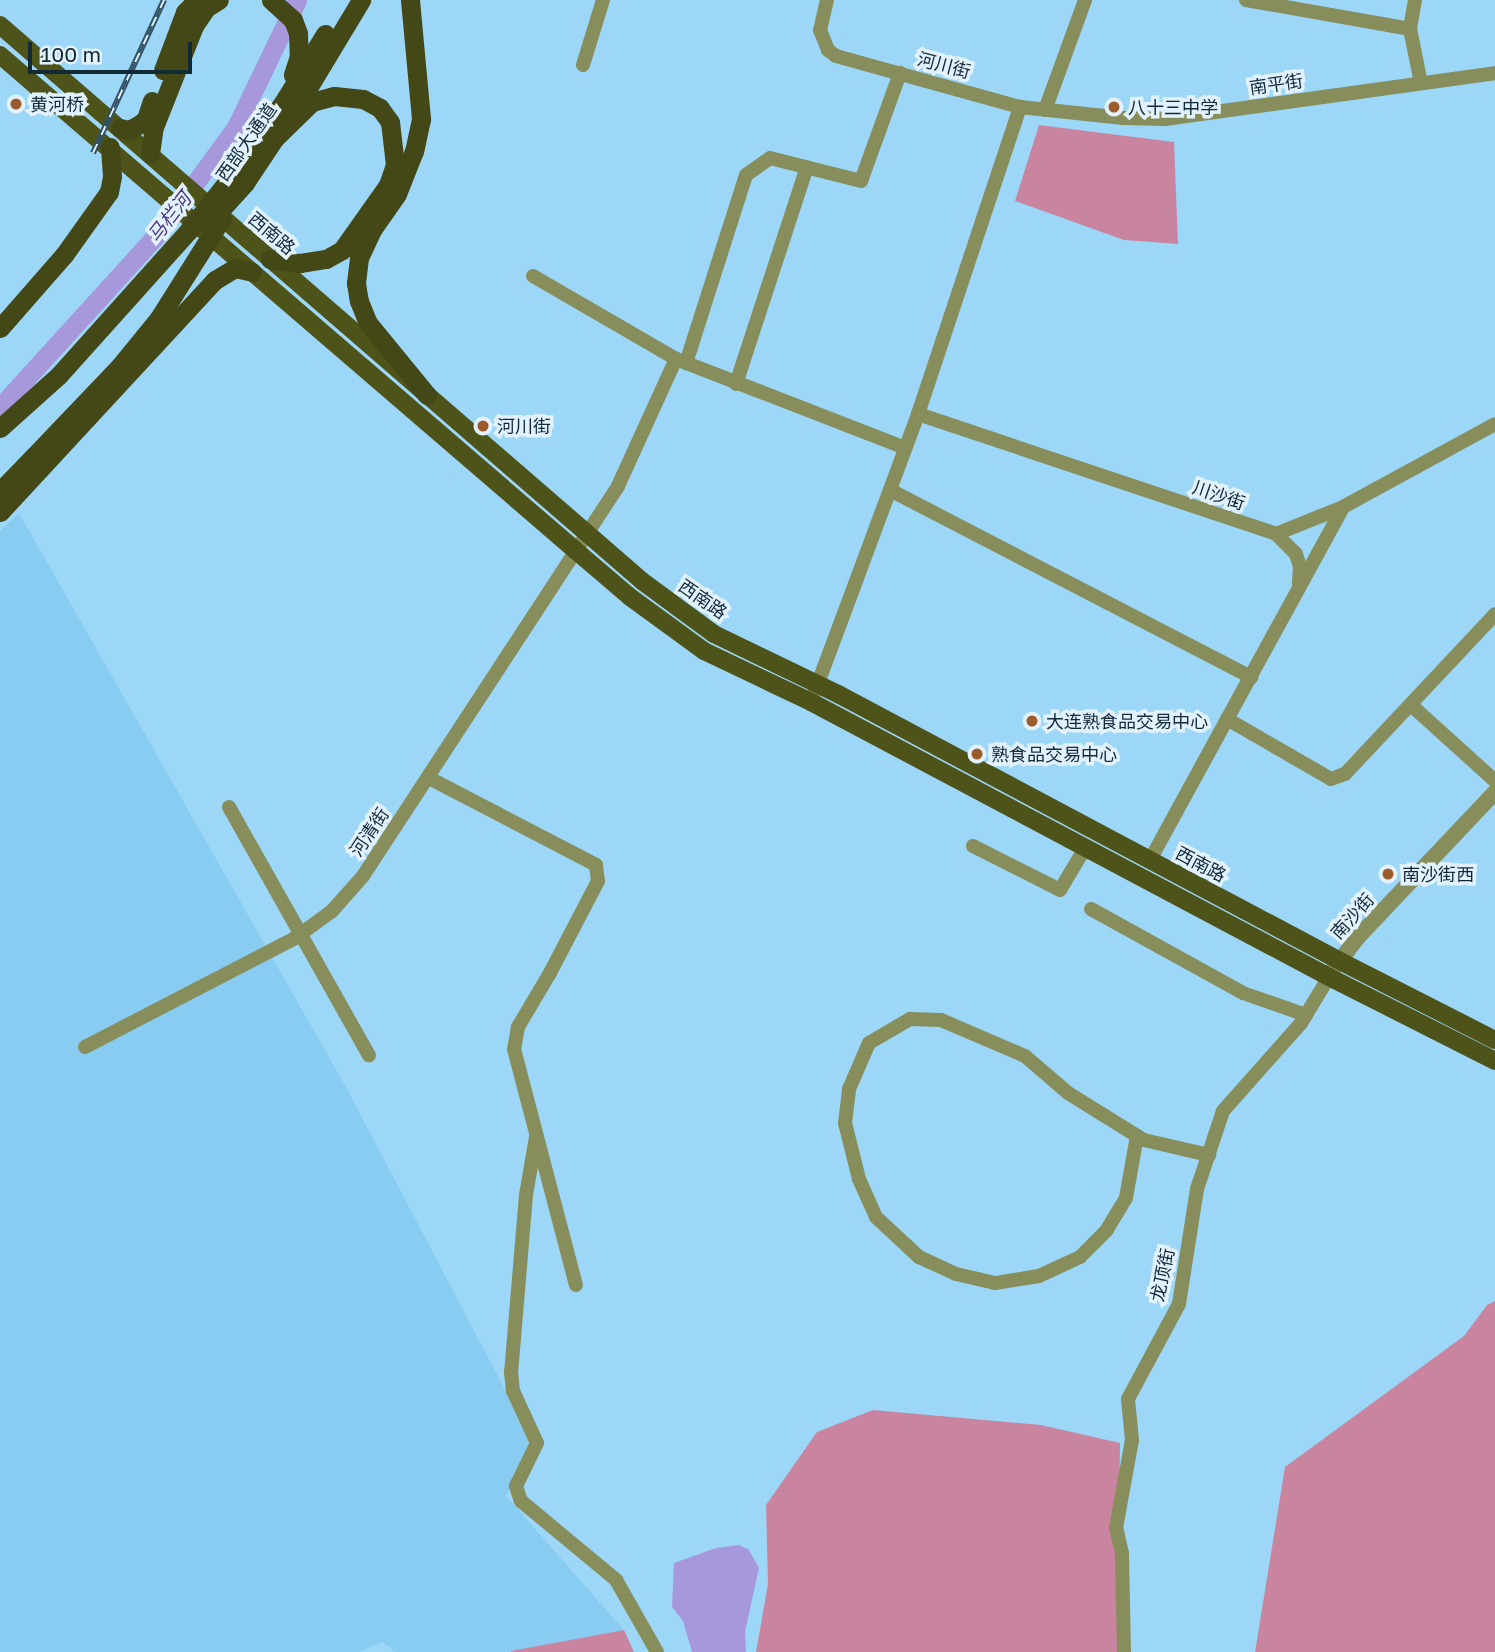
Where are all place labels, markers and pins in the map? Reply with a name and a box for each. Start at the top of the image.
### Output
place label: 黄河桥 [30,93,84,115]
marker: 黄河桥 [8,96,24,112]
place label: 八十三中学 [1128,96,1218,118]
marker: 八十三中学 [1106,99,1122,115]
place label: 河川街 [497,415,551,437]
marker: 河川街 [475,418,491,434]
place label: 大连熟食品交易中心 [1046,710,1208,732]
marker: 大连熟食品交易中心 [1024,713,1040,729]
place label: 熟食品交易中心 [991,743,1117,765]
marker: 熟食品交易中心 [969,746,985,762]
place label: 南沙街西 [1402,863,1474,885]
marker: 南沙街西 [1380,866,1396,882]

